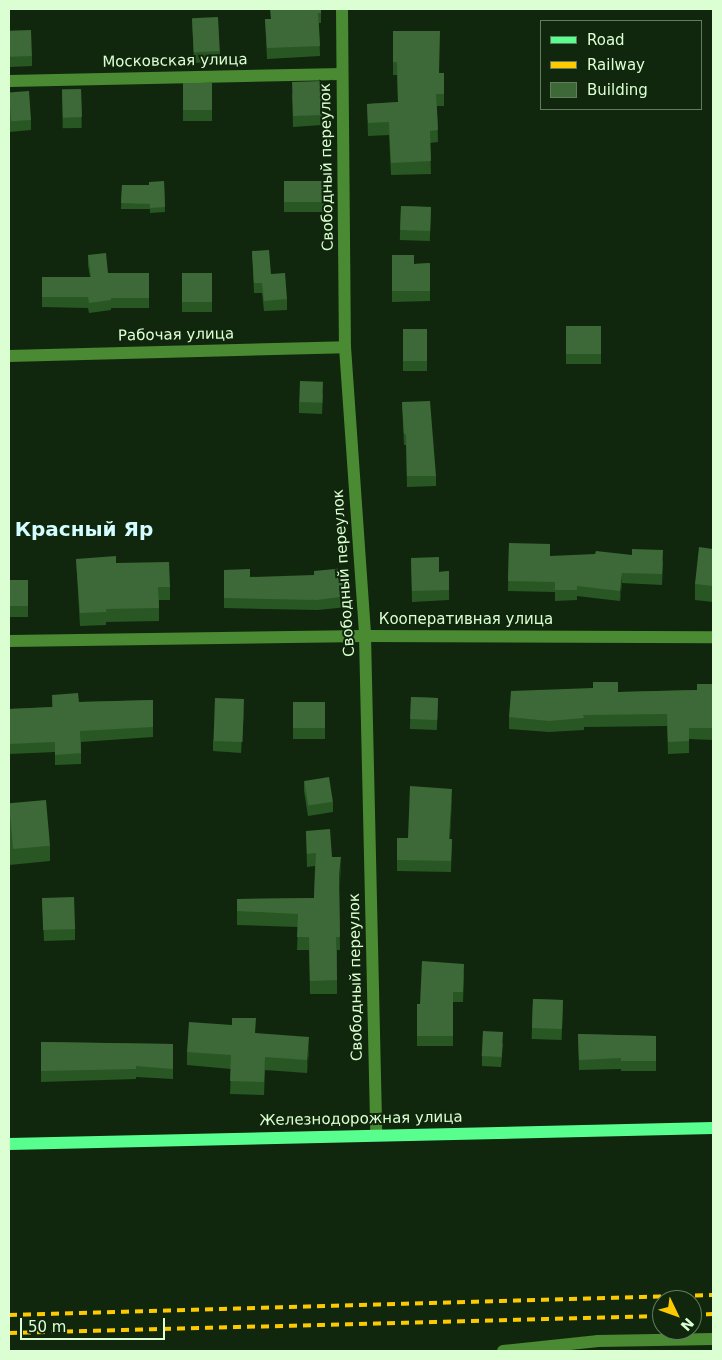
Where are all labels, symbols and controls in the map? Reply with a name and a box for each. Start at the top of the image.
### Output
legend [540,20,702,110]
text: Road [587,31,625,49]
street label: Московская улица [102,51,248,71]
text: Railway [587,56,645,74]
text: Building [587,81,648,99]
street label: Свободный переулок [317,83,337,251]
street label: Рабочая улица [118,325,234,345]
street label: Свободный переулок [329,489,359,657]
district label: Красный Яр [15,517,153,541]
street label: Кооперативная улица [379,611,553,629]
street label: Свободный переулок [346,893,366,1061]
street label: Железнодорожная улица [259,1108,463,1130]
north arrow [652,1290,702,1340]
scale bar [22,1308,168,1340]
text: N [678,1315,697,1334]
text: 50 m [28,1318,66,1336]

